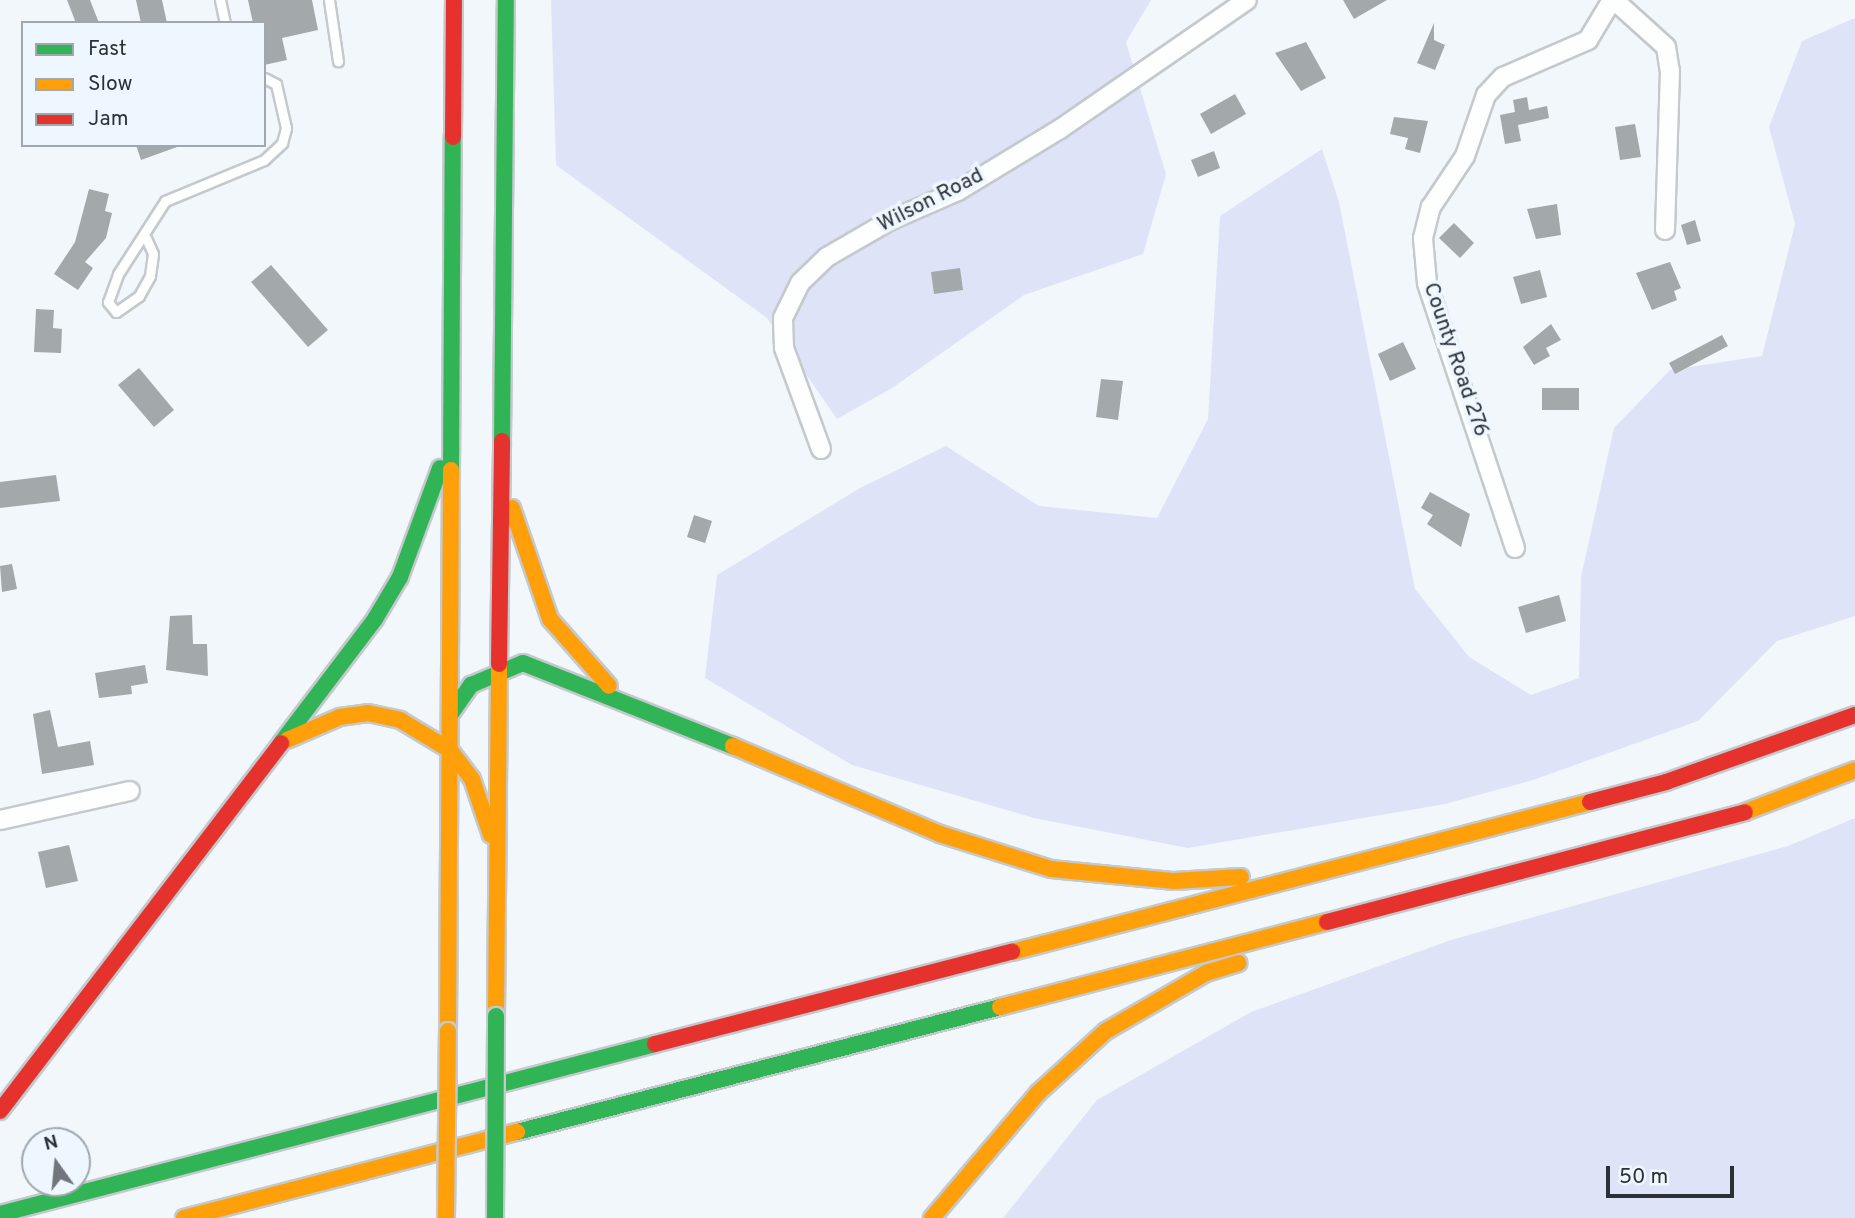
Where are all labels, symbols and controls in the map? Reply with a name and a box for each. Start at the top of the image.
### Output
legend [21,21,266,147]
text: Fast [88,36,127,63]
text: Slow [88,71,133,98]
text: Jam [88,106,129,133]
street label: Wilson Road [874,164,988,238]
street label: County Road 276 [1417,280,1493,440]
north arrow [21,1127,91,1197]
text: N [41,1130,61,1157]
scale bar [1610,1152,1738,1196]
text: 50 m [1619,1164,1668,1191]

